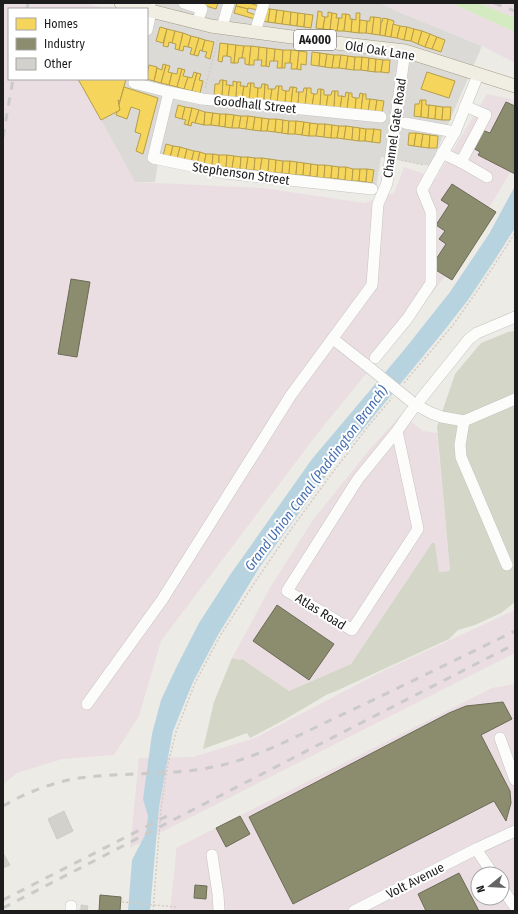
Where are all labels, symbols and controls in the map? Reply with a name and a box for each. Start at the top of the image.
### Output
legend [8,8,148,80]
text: Homes [44,17,78,31]
road number: A4000 [294,30,336,50]
text: Industry [44,37,85,51]
street label: Old Oak Lane [344,38,416,63]
text: Other [44,57,73,71]
street label: Channel Gate Road [380,77,409,179]
street label: Goodhall Street [213,93,298,116]
street label: Stephenson Street [191,159,291,188]
water label: Grand Union Canal (Paddington Branch) [241,382,392,574]
street label: Atlas Road [293,590,349,633]
street label: Volt Avenue [384,859,447,901]
north arrow [470,866,510,906]
text: N [474,884,488,894]

